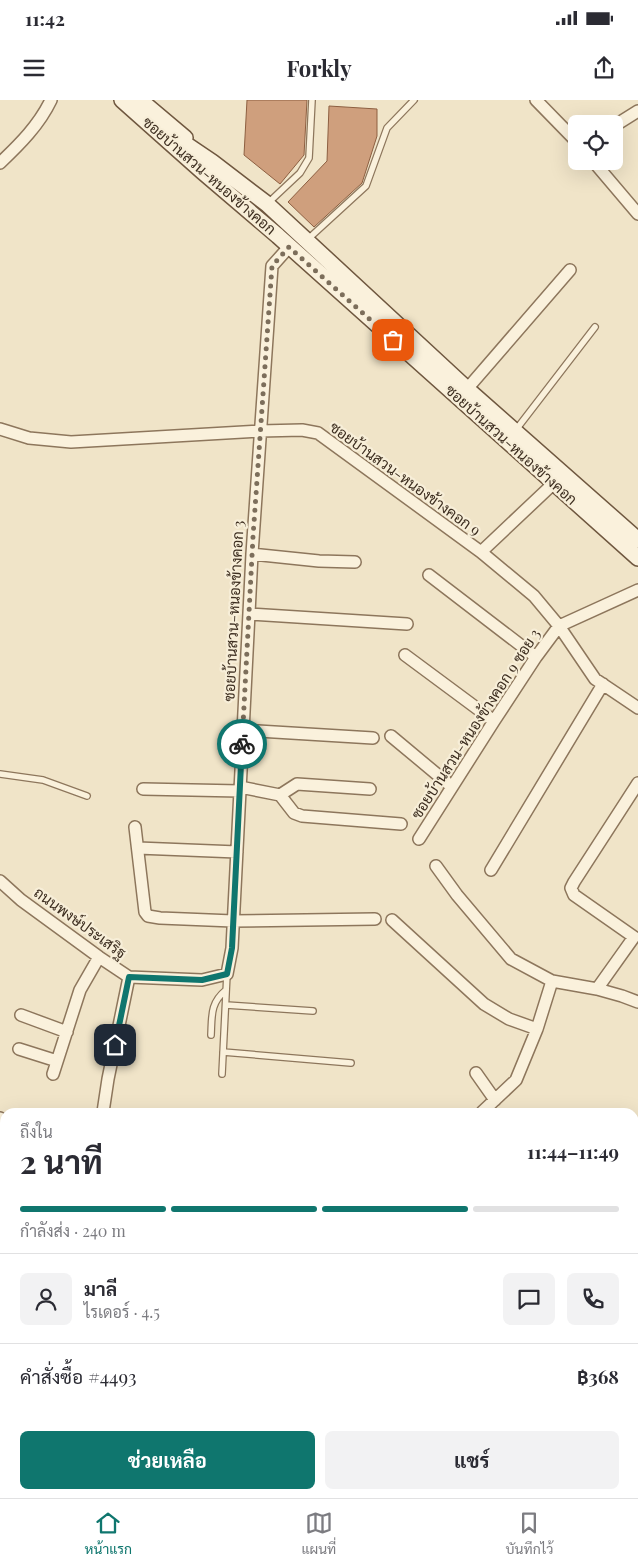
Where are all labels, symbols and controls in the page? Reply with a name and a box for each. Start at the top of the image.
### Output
text: 11:42 [25,5,65,31]
text: Forkly [286,53,352,83]
icon: menu [20,54,48,82]
icon: share [590,54,618,82]
street label: ซอยบ้านสวน-หนองข้างคอก [139,112,281,239]
map controls [568,115,623,170]
button: locate [568,115,623,170]
pin [372,319,414,361]
icon: bag [379,326,407,354]
street label: ซอยบ้านสวน-หนองข้างคอก [442,380,582,509]
street label: ซอยบ้านสวน-หนองข้างคอก 9 [326,417,485,540]
street label: ซอยบ้านสวน-หนองข้างคอก 3 [218,520,248,702]
street label: ซอยบ้านสวน-หนองข้างคอก 9 ซอย 3 [406,624,544,822]
courier [217,719,267,769]
icon: bike [228,730,256,758]
street label: ถนนพงษ์ประเสริฐ [30,882,131,963]
pin [94,1024,136,1066]
icon: home [101,1031,129,1059]
text: ถึงใน [20,1121,53,1142]
text: 11:44–11:49 [527,1138,619,1164]
text: 2 นาที [20,1139,103,1182]
text: กำลังส่ง · 240 m [20,1220,126,1241]
button: person [20,1273,72,1325]
button: chat [503,1273,555,1325]
button: phone [567,1273,619,1325]
text: มาลี [84,1275,117,1301]
text: ไรเดอร์ · 4.5 [84,1301,160,1322]
text: คำสั่งซื้อ #4493 [20,1363,137,1389]
text: ฿368 [577,1363,619,1389]
button: ช่วยเหลือ [20,1431,315,1489]
button: แชร์ [325,1431,619,1489]
tab: หน้าแรก [85,1509,132,1558]
tab: แผนที่ [301,1509,336,1558]
tab: บันทึกไว้ [506,1509,553,1558]

